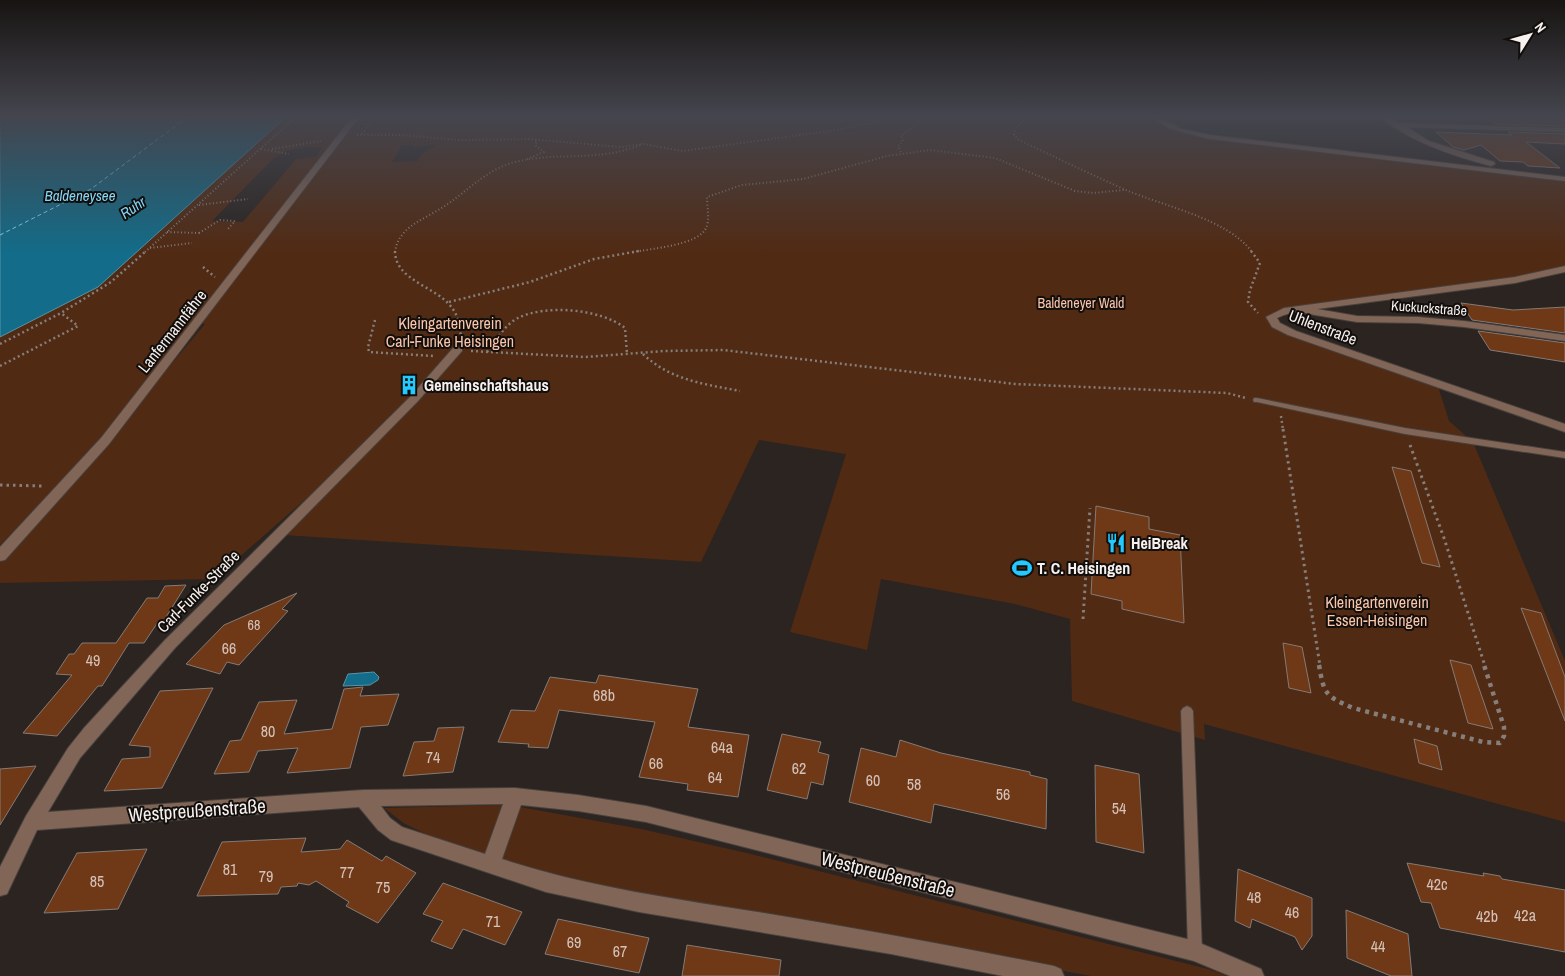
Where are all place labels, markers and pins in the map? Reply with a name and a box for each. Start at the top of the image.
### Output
building icon: Gemeinschaftshaus [398,374,420,396]
place label: Gemeinschaftshaus [424,374,549,396]
restaurant icon: HeiBreak [1105,532,1127,554]
place label: HeiBreak [1131,532,1189,554]
sports icon: T. C. Heisingen [1011,557,1033,579]
place label: T. C. Heisingen [1037,557,1130,579]

